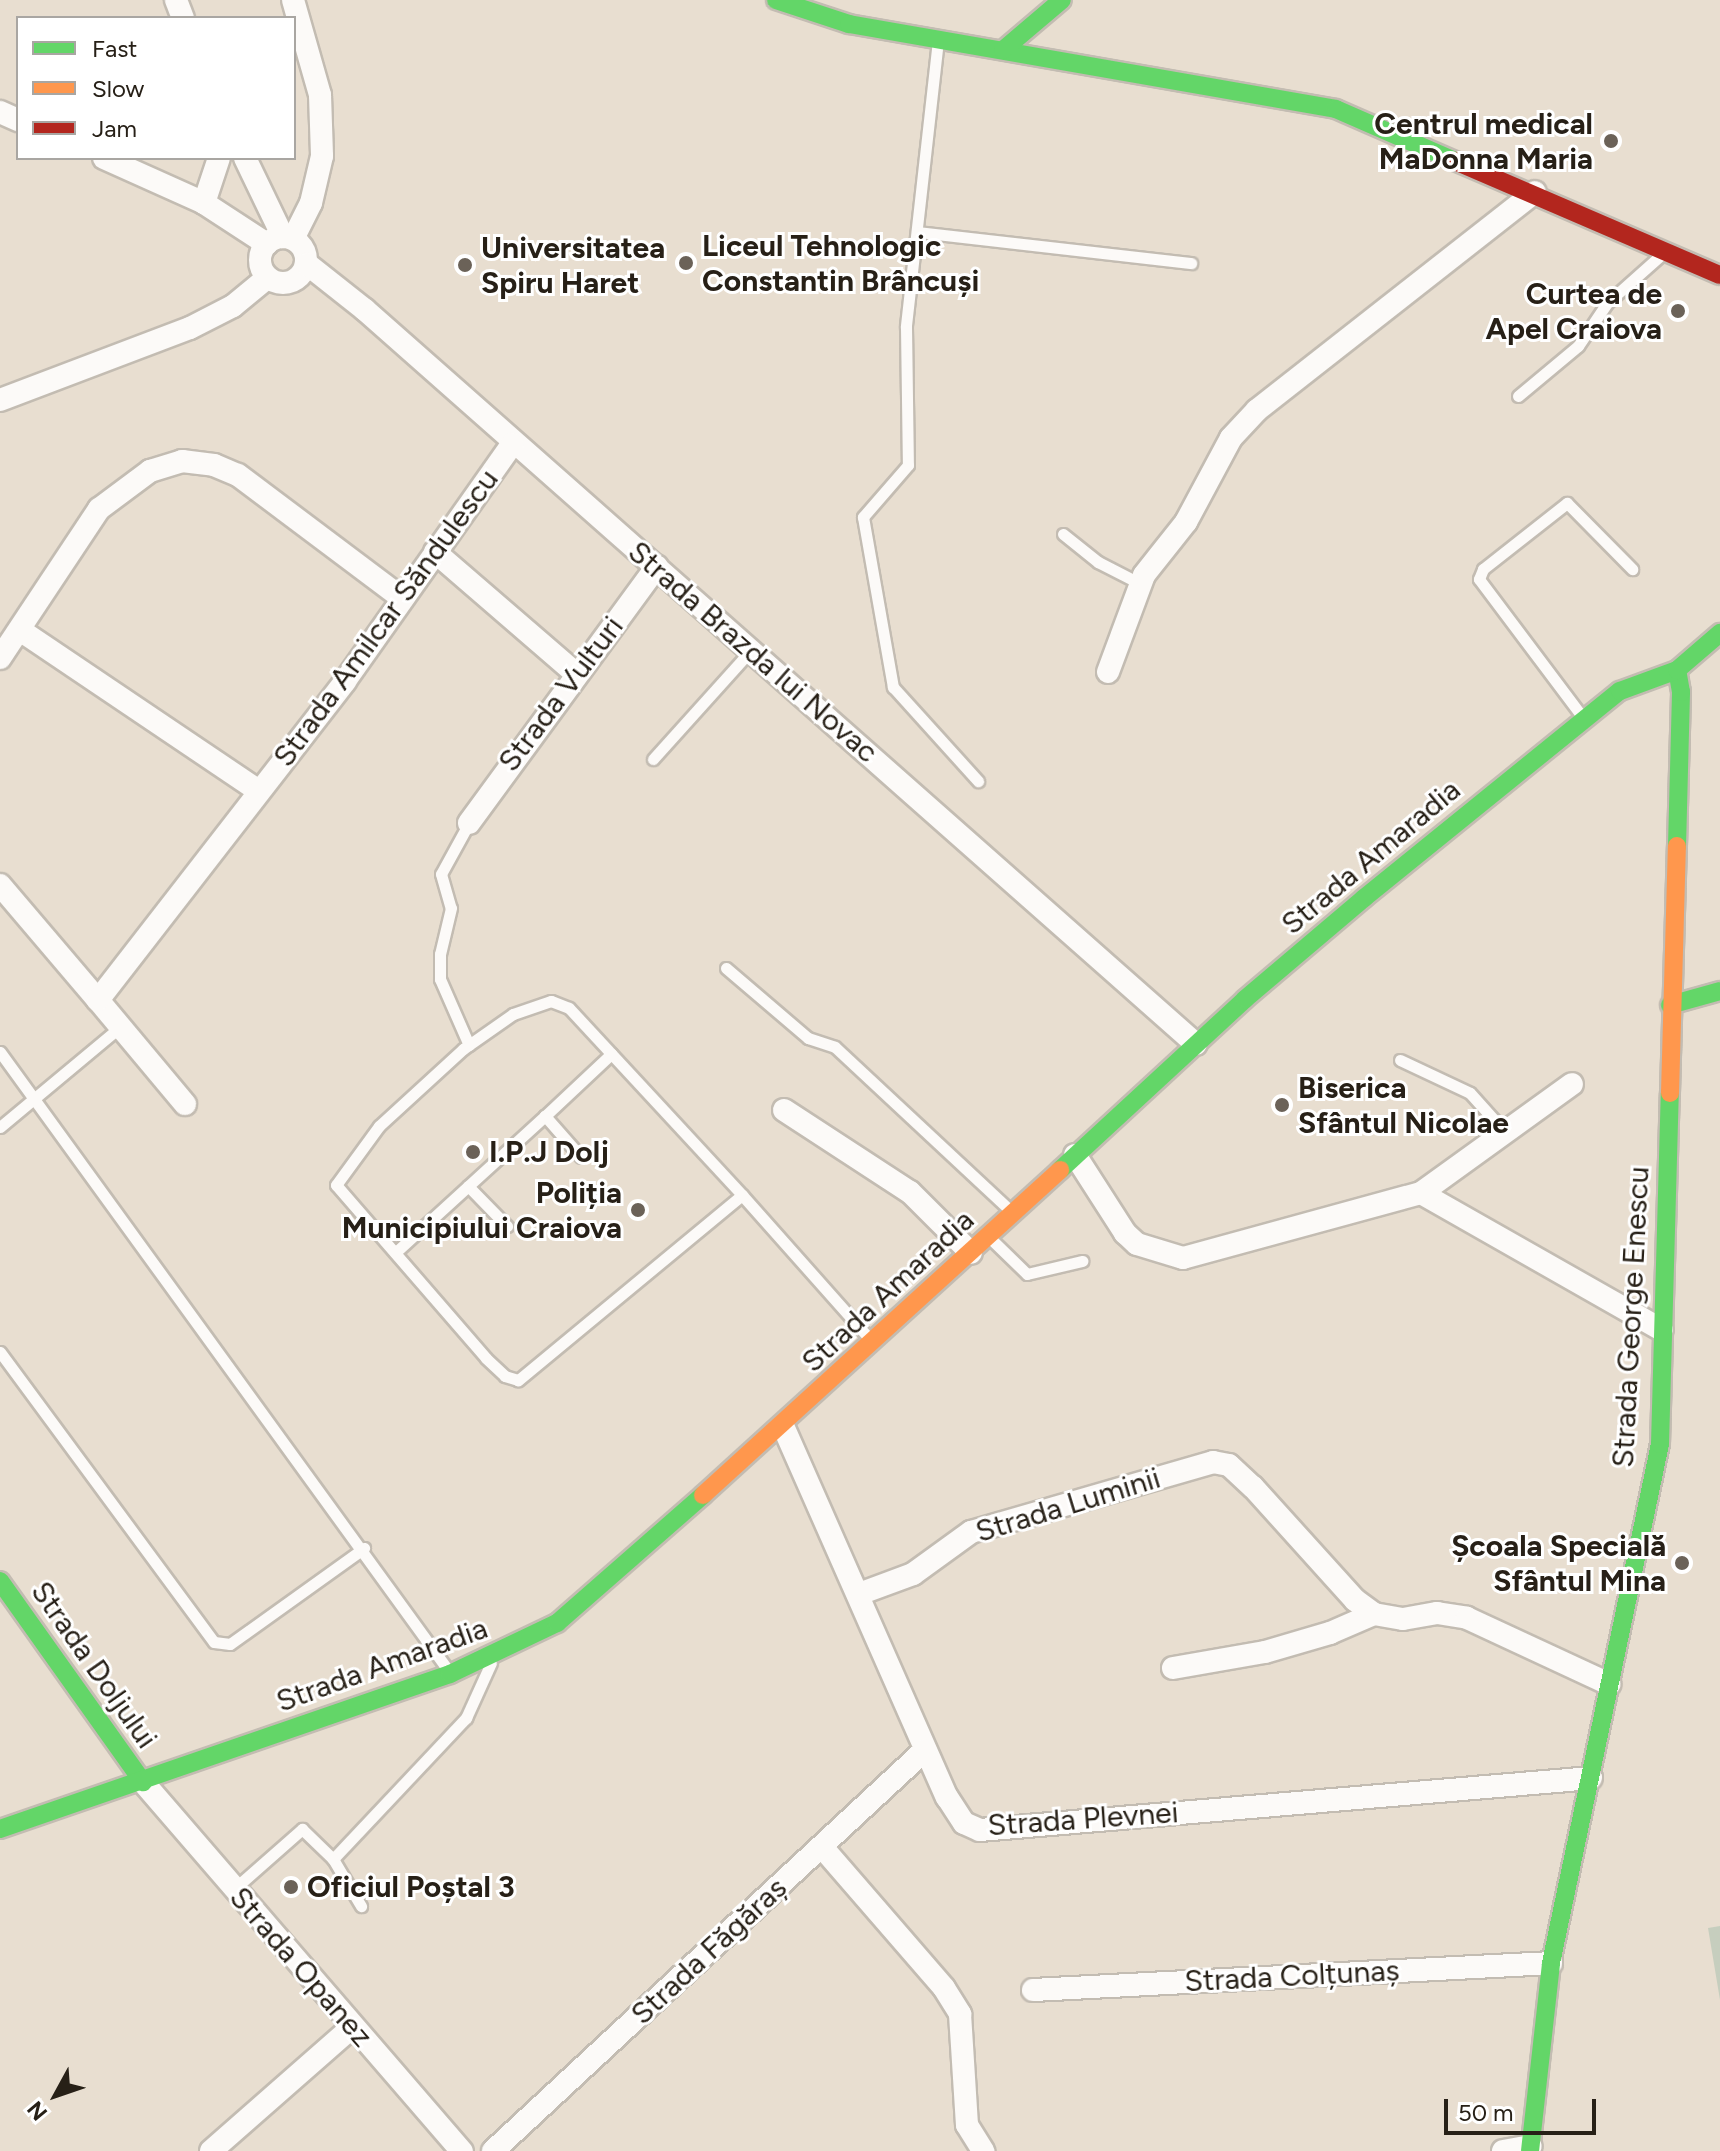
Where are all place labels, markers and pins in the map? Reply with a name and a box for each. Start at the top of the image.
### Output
place label: Centrul medical MaDonna Maria [1374,106,1593,176]
marker: Centrul medical MaDonna Maria [1600,130,1622,152]
place label: Liceul Tehnologic Constantin Brâncuși [702,228,979,298]
place label: Universitatea Spiru Haret [481,230,665,300]
marker: Liceul Tehnologic Constantin Brâncuși [677,254,695,272]
marker: Universitatea Spiru Haret [456,256,474,274]
place label: Curtea de Apel Craiova [1485,276,1662,346]
marker: Curtea de Apel Craiova [1669,302,1687,320]
place label: Biserica Sfântul Nicolae [1298,1070,1509,1140]
marker: Biserica Sfântul Nicolae [1273,1096,1291,1114]
place label: I.P.J Dolj [489,1134,609,1170]
marker: I.P.J Dolj [464,1143,482,1161]
place label: Poliția Municipiului Craiova [342,1175,622,1246]
marker: Poliția Municipiului Craiova [629,1201,647,1219]
place label: Școala Specială Sfântul Mina [1451,1528,1666,1598]
marker: Școala Specială Sfântul Mina [1673,1554,1691,1572]
place label: Oficiul Poștal 3 [307,1869,515,1905]
marker: Oficiul Poștal 3 [282,1878,300,1896]

